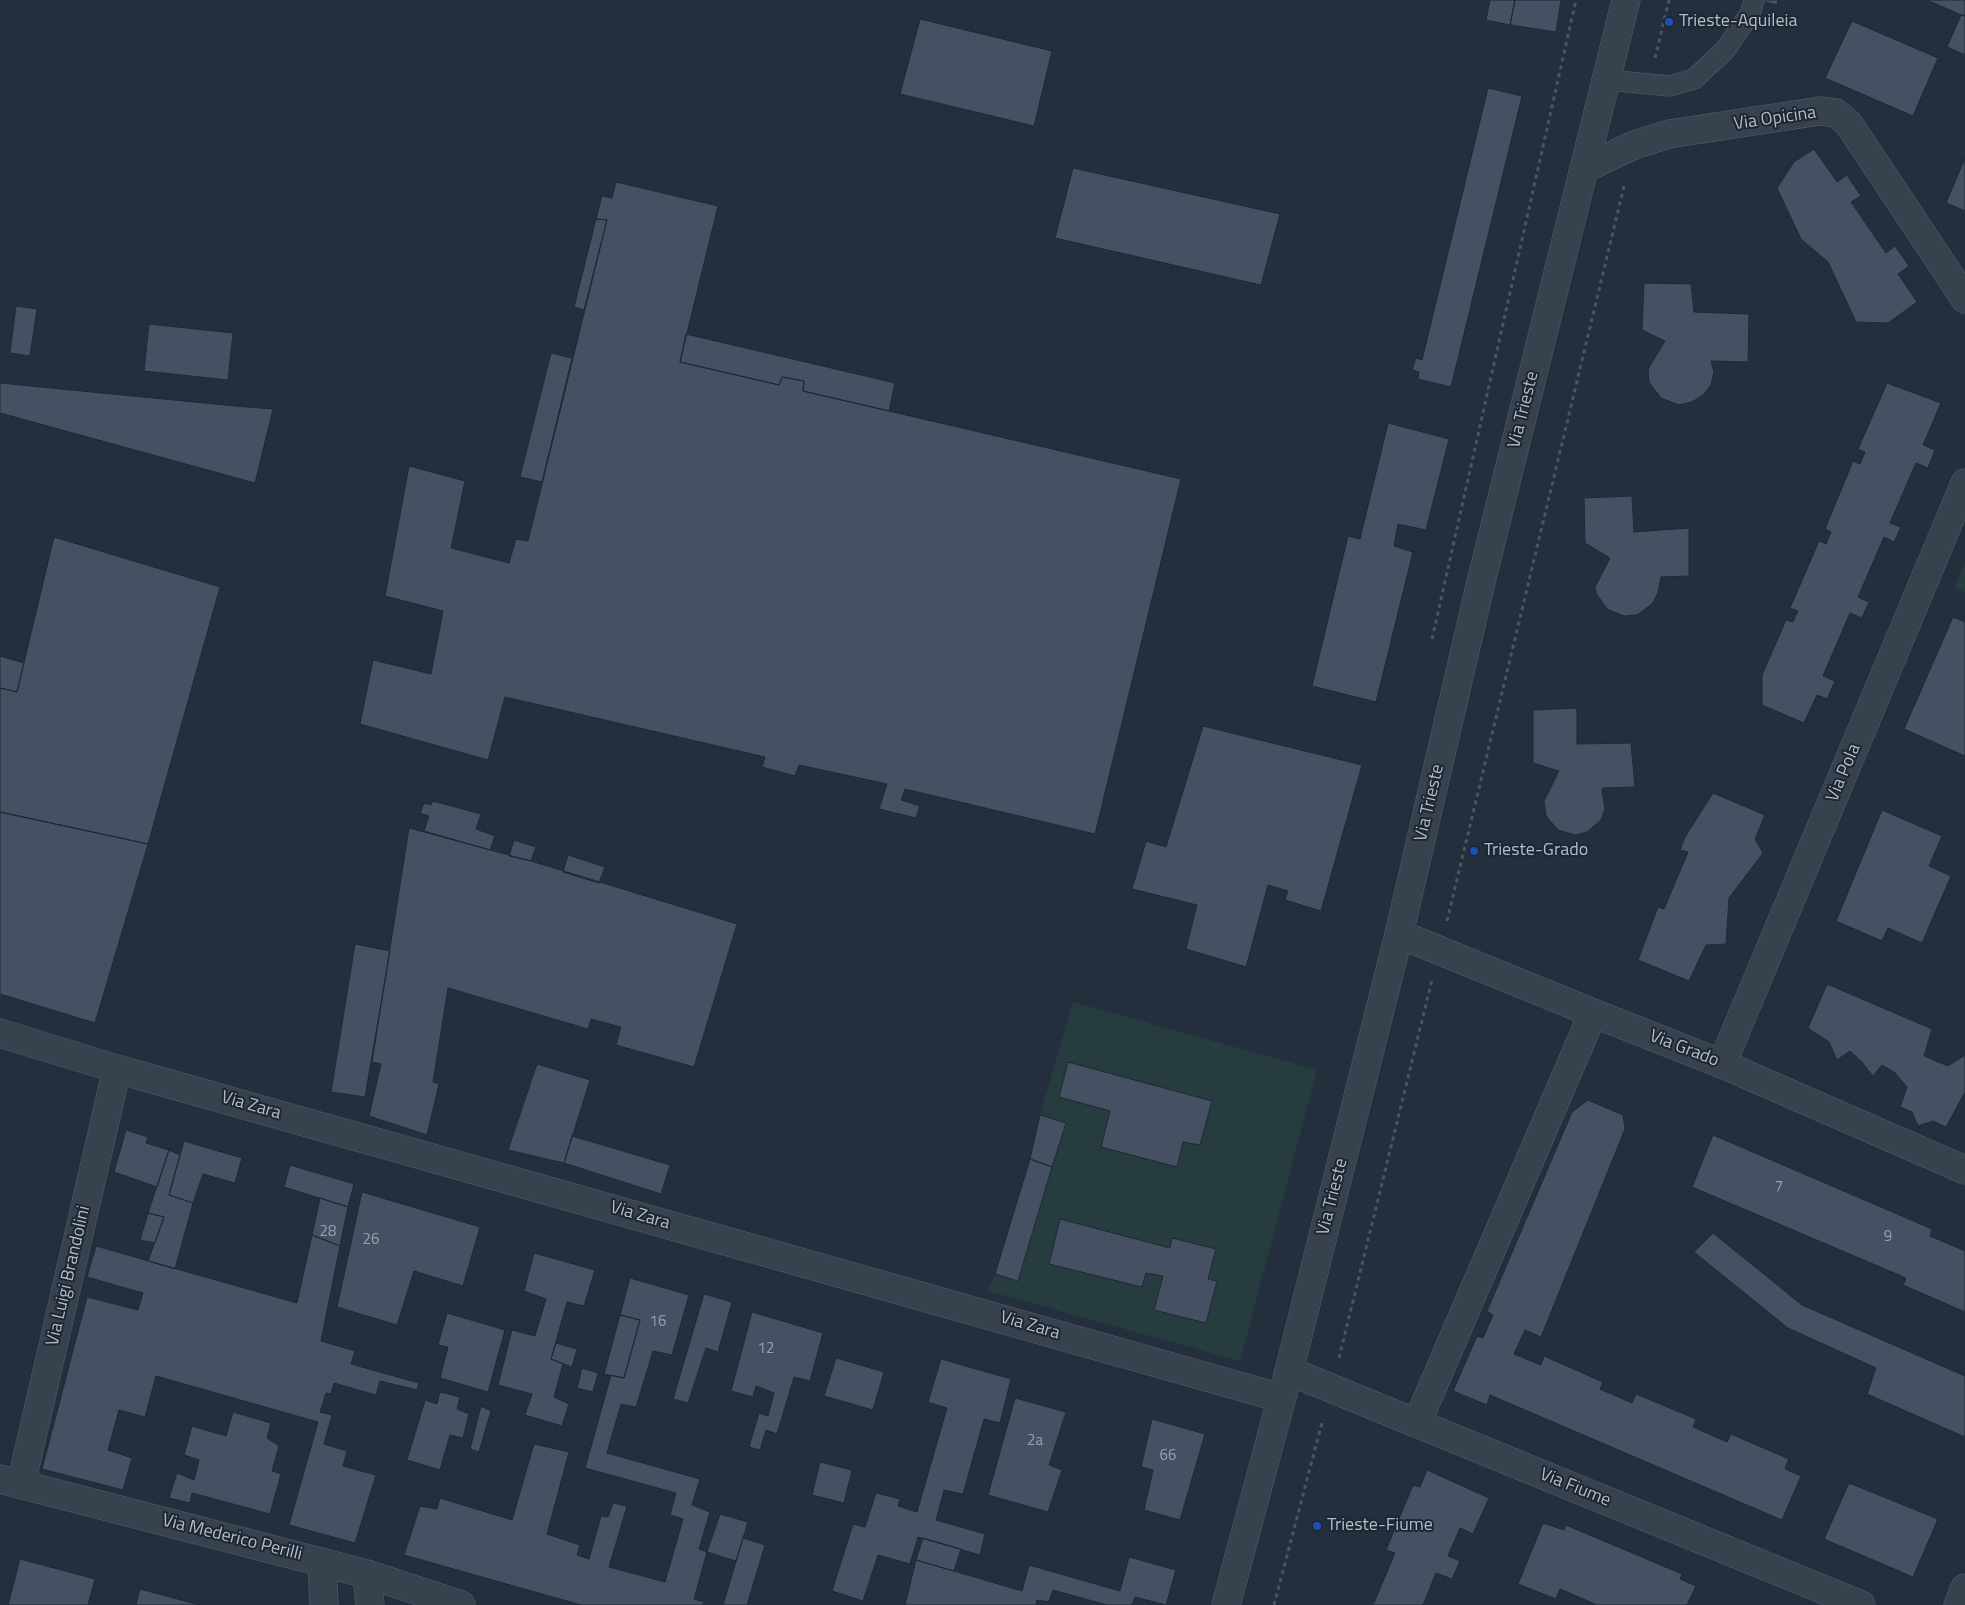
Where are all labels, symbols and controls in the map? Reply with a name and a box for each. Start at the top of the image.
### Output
place label: Trieste-Aquileia [1679,11,1797,33]
marker: Trieste-Aquileia [1663,16,1675,28]
street label: Via Opicina [1732,103,1818,135]
street label: Via Trieste [1504,369,1544,451]
street label: Via Pola [1822,741,1866,805]
street label: Via Trieste [1411,762,1449,844]
place label: Trieste-Grado [1484,840,1588,862]
marker: Trieste-Grado [1468,845,1480,857]
street label: Via Grado [1646,1026,1722,1072]
street label: Via Zara [219,1087,283,1125]
street label: Via Trieste [1313,1156,1353,1238]
house number: 7 [1775,1178,1783,1196]
street label: Via Zara [608,1197,672,1235]
street label: Via Luigi Brandolini [42,1204,96,1348]
house number: 28 [320,1223,336,1241]
house number: 9 [1884,1228,1892,1246]
house number: 26 [363,1231,379,1249]
street label: Via Zara [998,1307,1062,1345]
house number: 16 [650,1313,666,1331]
house number: 12 [758,1340,774,1358]
house number: 2a [1027,1432,1043,1450]
house number: 66 [1160,1447,1176,1465]
street label: Via Fiume [1536,1464,1614,1512]
street label: Via Mederico Perilli [160,1510,304,1566]
place label: Trieste-Fiume [1327,1515,1433,1537]
marker: Trieste-Fiume [1311,1520,1323,1532]

